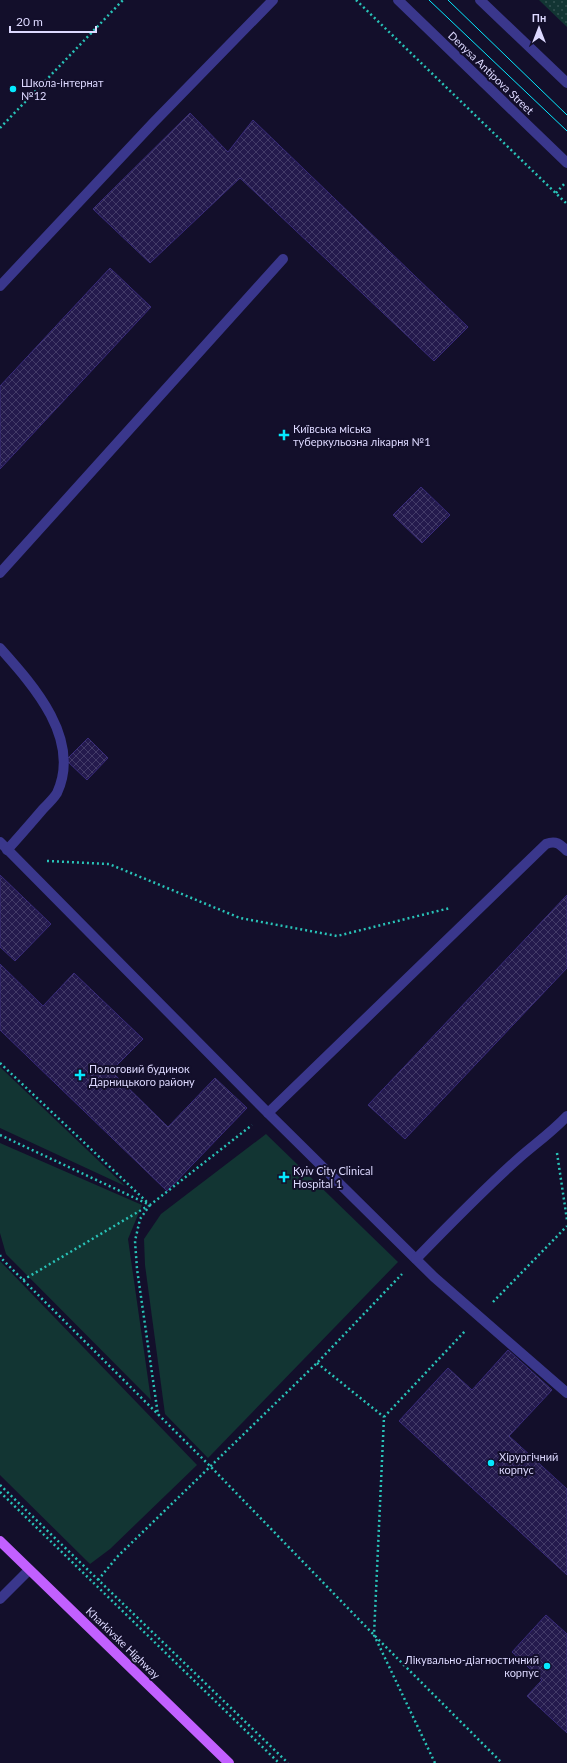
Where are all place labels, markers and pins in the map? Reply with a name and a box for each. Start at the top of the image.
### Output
place label: Школа-інтернат №12 [21,76,104,102]
marker: Школа-інтернат №12 [8,84,18,94]
place label: Київська міська туберкульозна лікарня №1 [293,422,431,448]
marker: Київська міська туберкульозна лікарня №1 [278,429,290,441]
place label: Пологовий будинок Дарницького району [89,1062,195,1088]
marker: Пологовий будинок Дарницького району [74,1069,86,1081]
place label: Kyiv City Clinical Hospital 1 [293,1164,373,1190]
marker: Kyiv City Clinical Hospital 1 [278,1171,290,1183]
place label: Хірургічний корпус [499,1450,558,1476]
marker: Хірургічний корпус [486,1458,496,1468]
place label: Лікувально-діагностичний корпус [404,1653,539,1679]
marker: Лікувально-діагностичний корпус [542,1661,552,1671]

